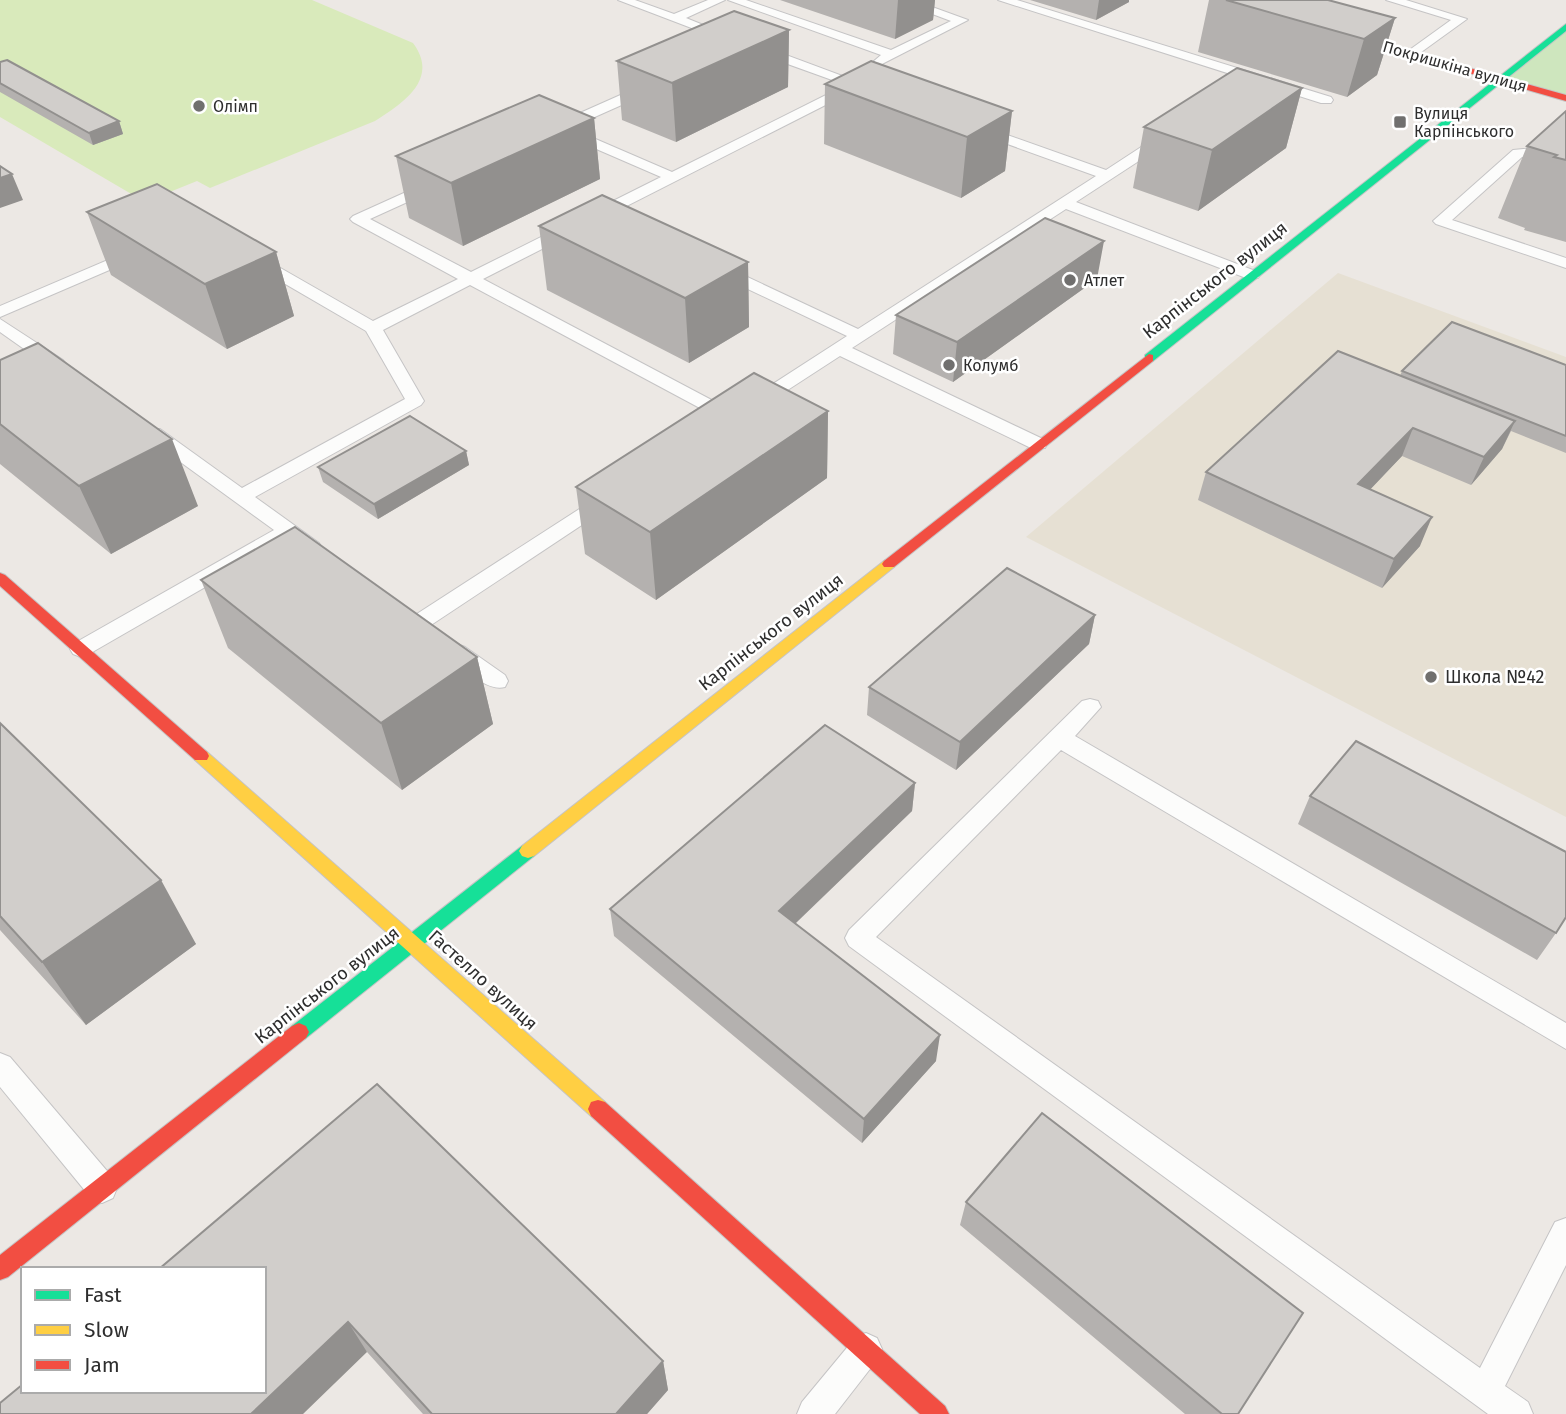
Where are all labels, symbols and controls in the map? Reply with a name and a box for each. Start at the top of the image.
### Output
street label: Покришкіна вулиця [1381,37,1529,96]
place label: Олімп [213,97,258,116]
marker: Олімп [191,98,207,114]
place label: Вулиця Карпінського [1414,104,1514,141]
marker: Вулиця Карпінського [1392,114,1408,130]
street label: Карпінського вулиця [1138,217,1292,343]
place label: Атлет [1084,271,1125,290]
marker: Атлет [1062,272,1078,288]
place label: Колумб [963,356,1018,375]
marker: Колумб [941,357,957,373]
street label: Карпінського вулиця [694,569,848,695]
place label: Школа №42 [1445,666,1545,688]
marker: Школа №42 [1423,669,1439,685]
street label: Карпінського вулиця [250,922,404,1048]
street label: Гастелло вулиця [424,925,542,1035]
legend [21,1267,266,1393]
text: Fast [84,1282,122,1308]
text: Slow [84,1317,129,1343]
text: Jam [84,1352,120,1378]

